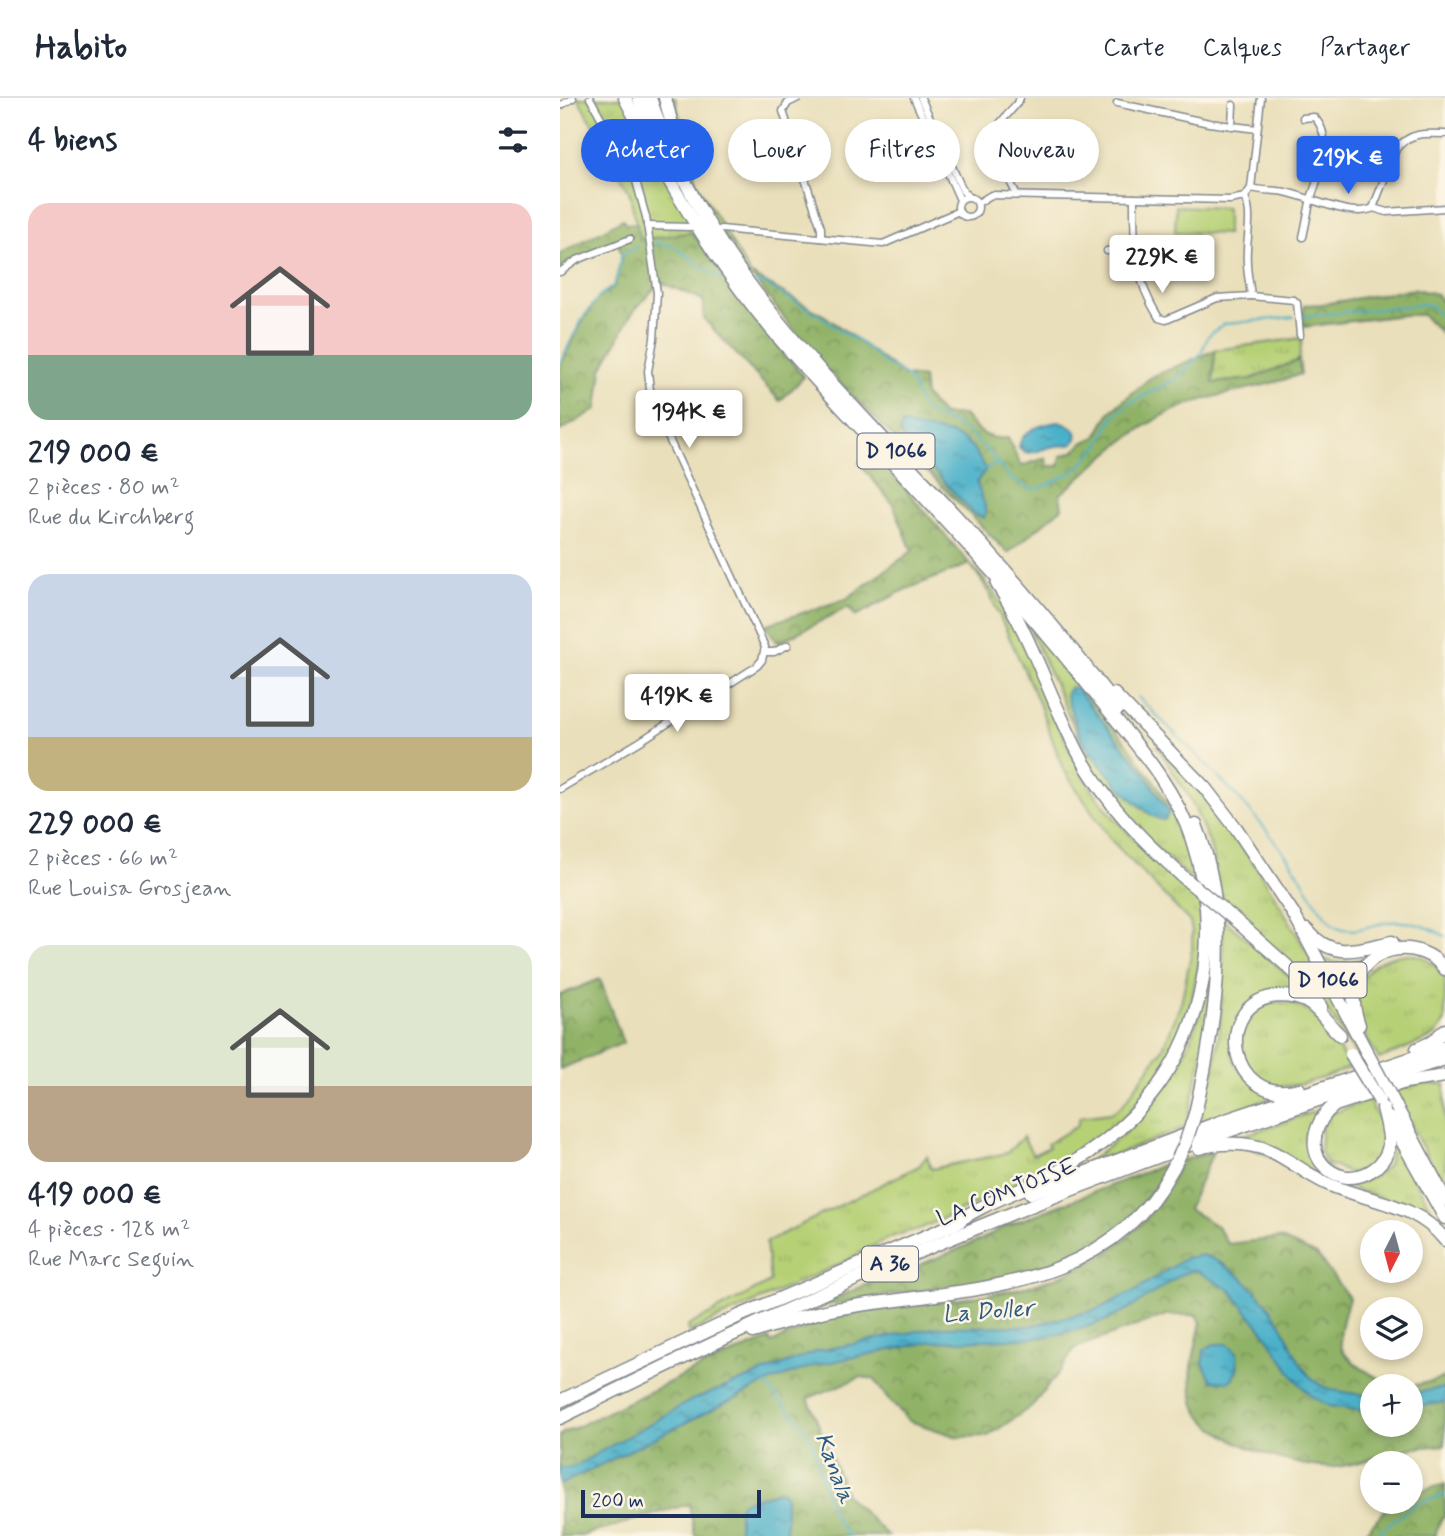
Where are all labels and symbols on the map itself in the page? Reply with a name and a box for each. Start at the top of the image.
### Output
pin: 219K € [1291,136,1405,196]
pin: 229K € [1105,236,1219,295]
pin: 194K € [632,390,746,450]
road number: D 1066 [858,434,934,468]
pin: 419K € [620,674,734,734]
road number: D 1066 [1290,962,1366,998]
street label: LA COMTOISE [933,1151,1081,1235]
north arrow [1360,1220,1423,1283]
road number: A 36 [862,1246,918,1282]
water label: La Doller [942,1293,1038,1331]
water label: Kanala [807,1428,862,1509]
scale bar [581,1487,761,1519]

